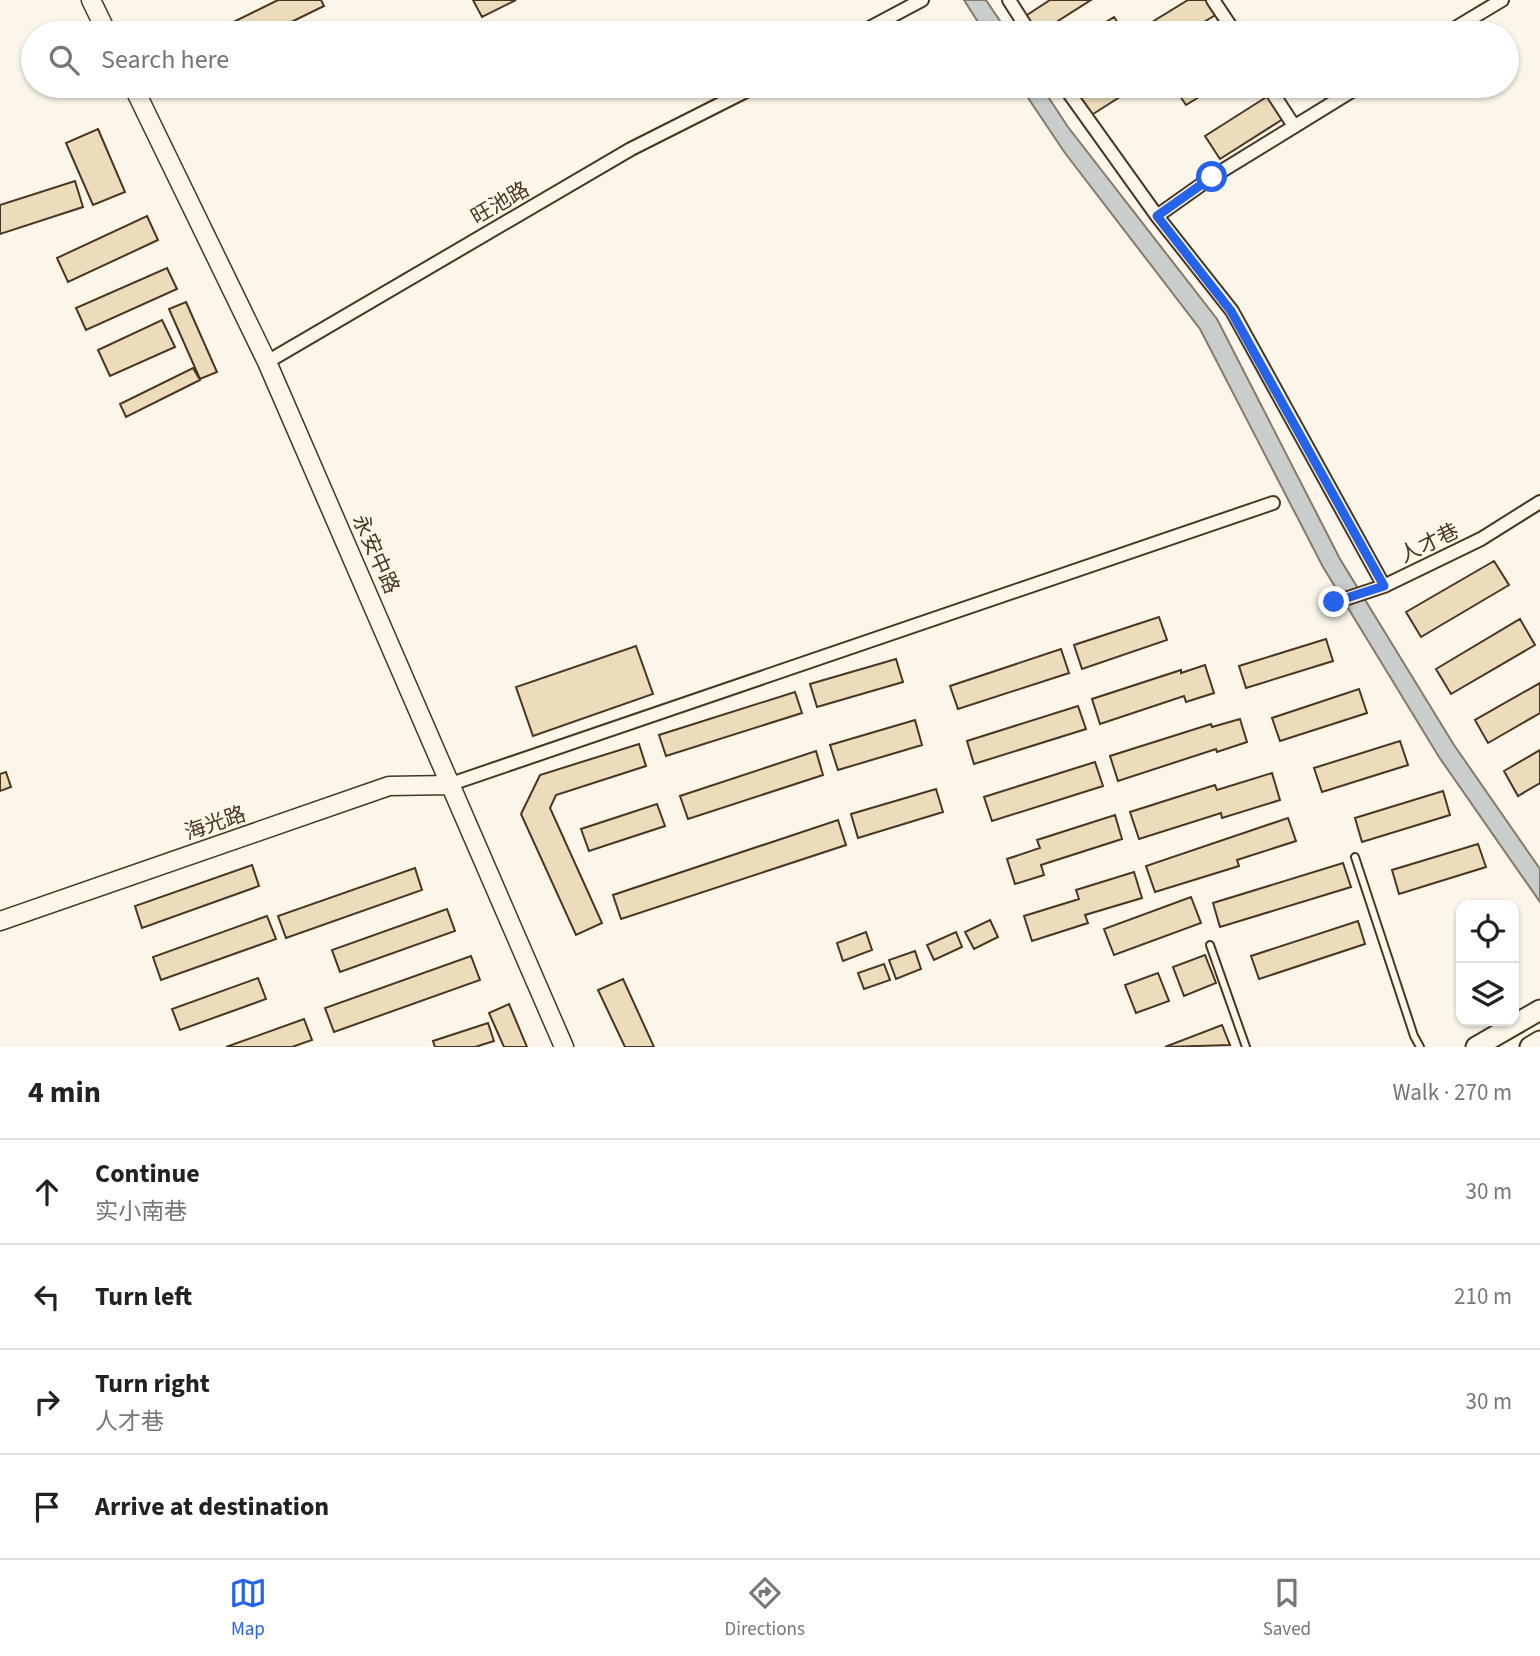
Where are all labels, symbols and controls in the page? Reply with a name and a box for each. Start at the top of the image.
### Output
search box [21,21,1519,98]
icon: search [45,41,83,79]
text: Search here [101,41,229,78]
route start [1196,161,1227,192]
street label: 旺池路 [465,174,535,232]
street label: 永安中路 [345,510,407,598]
street label: 人才巷 [1394,516,1464,570]
route end [1318,586,1349,617]
street label: 海光路 [180,799,250,847]
map controls [1456,900,1519,1026]
button: locate [1456,900,1519,963]
button: layers [1456,963,1519,1026]
text: 4 min [28,1071,101,1114]
text: Walk · 270 m [1393,1076,1512,1109]
text: Continue [95,1155,200,1192]
icon: ahead [28,1173,66,1211]
text: 30 m [1465,1175,1512,1208]
text: 实小南巷 [95,1195,187,1228]
icon: left [28,1278,66,1316]
text: Turn left [95,1278,192,1315]
text: 210 m [1454,1280,1512,1313]
text: Turn right [95,1365,210,1402]
icon: right [28,1383,66,1421]
text: 30 m [1465,1385,1512,1418]
text: 人才巷 [95,1405,164,1438]
icon: arrive [28,1488,66,1526]
text: Arrive at destination [95,1488,329,1525]
tab: Map [229,1574,267,1643]
tab: Directions [725,1574,805,1643]
tab: Saved [1263,1574,1311,1643]

